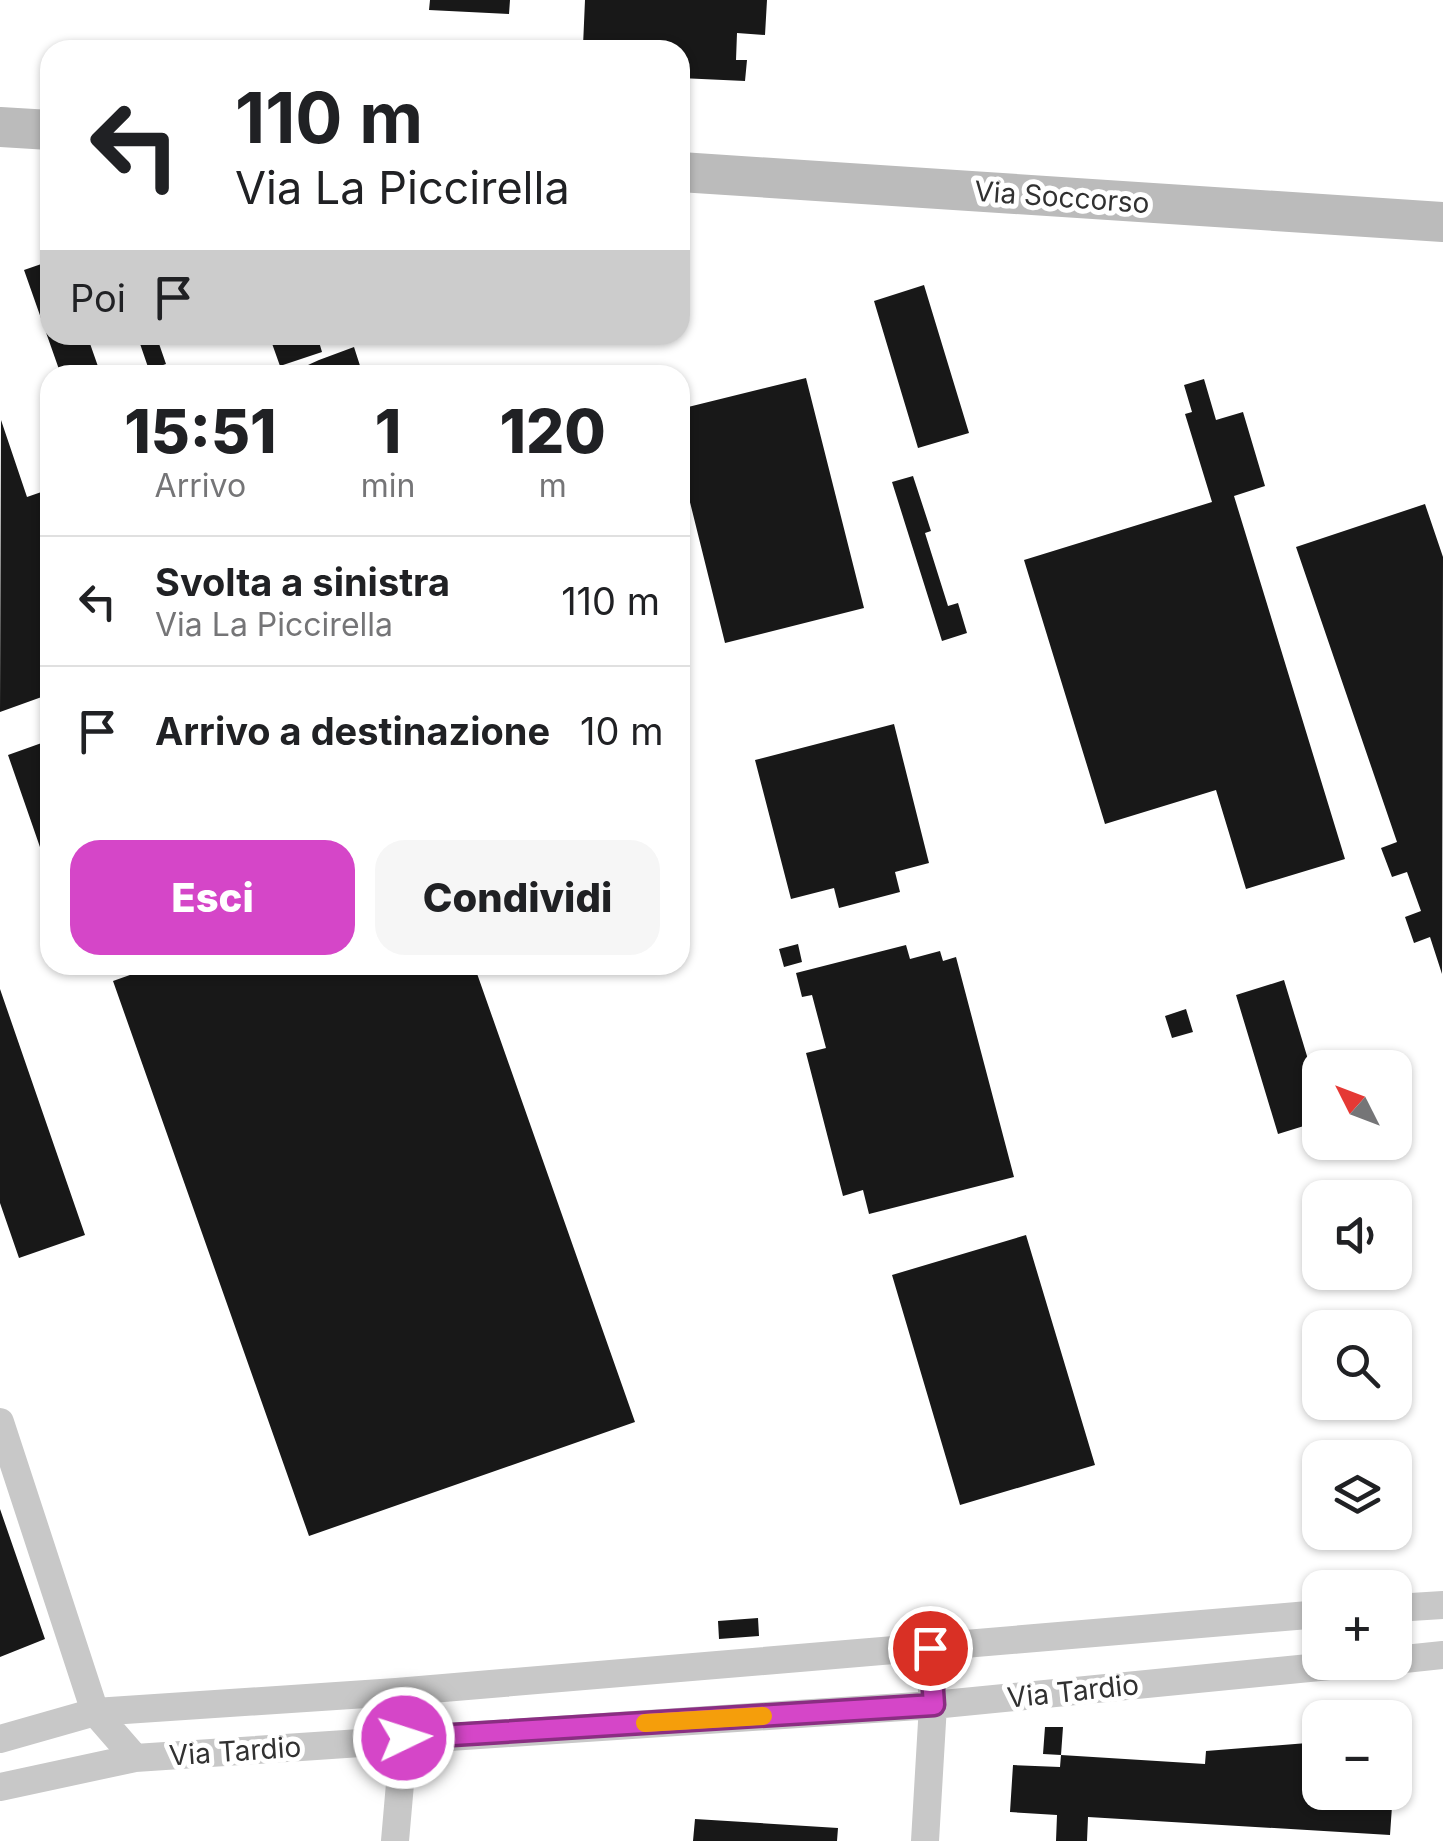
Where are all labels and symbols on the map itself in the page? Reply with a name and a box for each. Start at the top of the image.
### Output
street label: Via Soccorso [973,174,1151,220]
north arrow [1302,1050,1412,1160]
pin [888,1606,973,1691]
street label: Via Tardio [1005,1667,1141,1715]
position arrow [352,1686,456,1790]
street label: Via Tardio [168,1729,302,1773]

